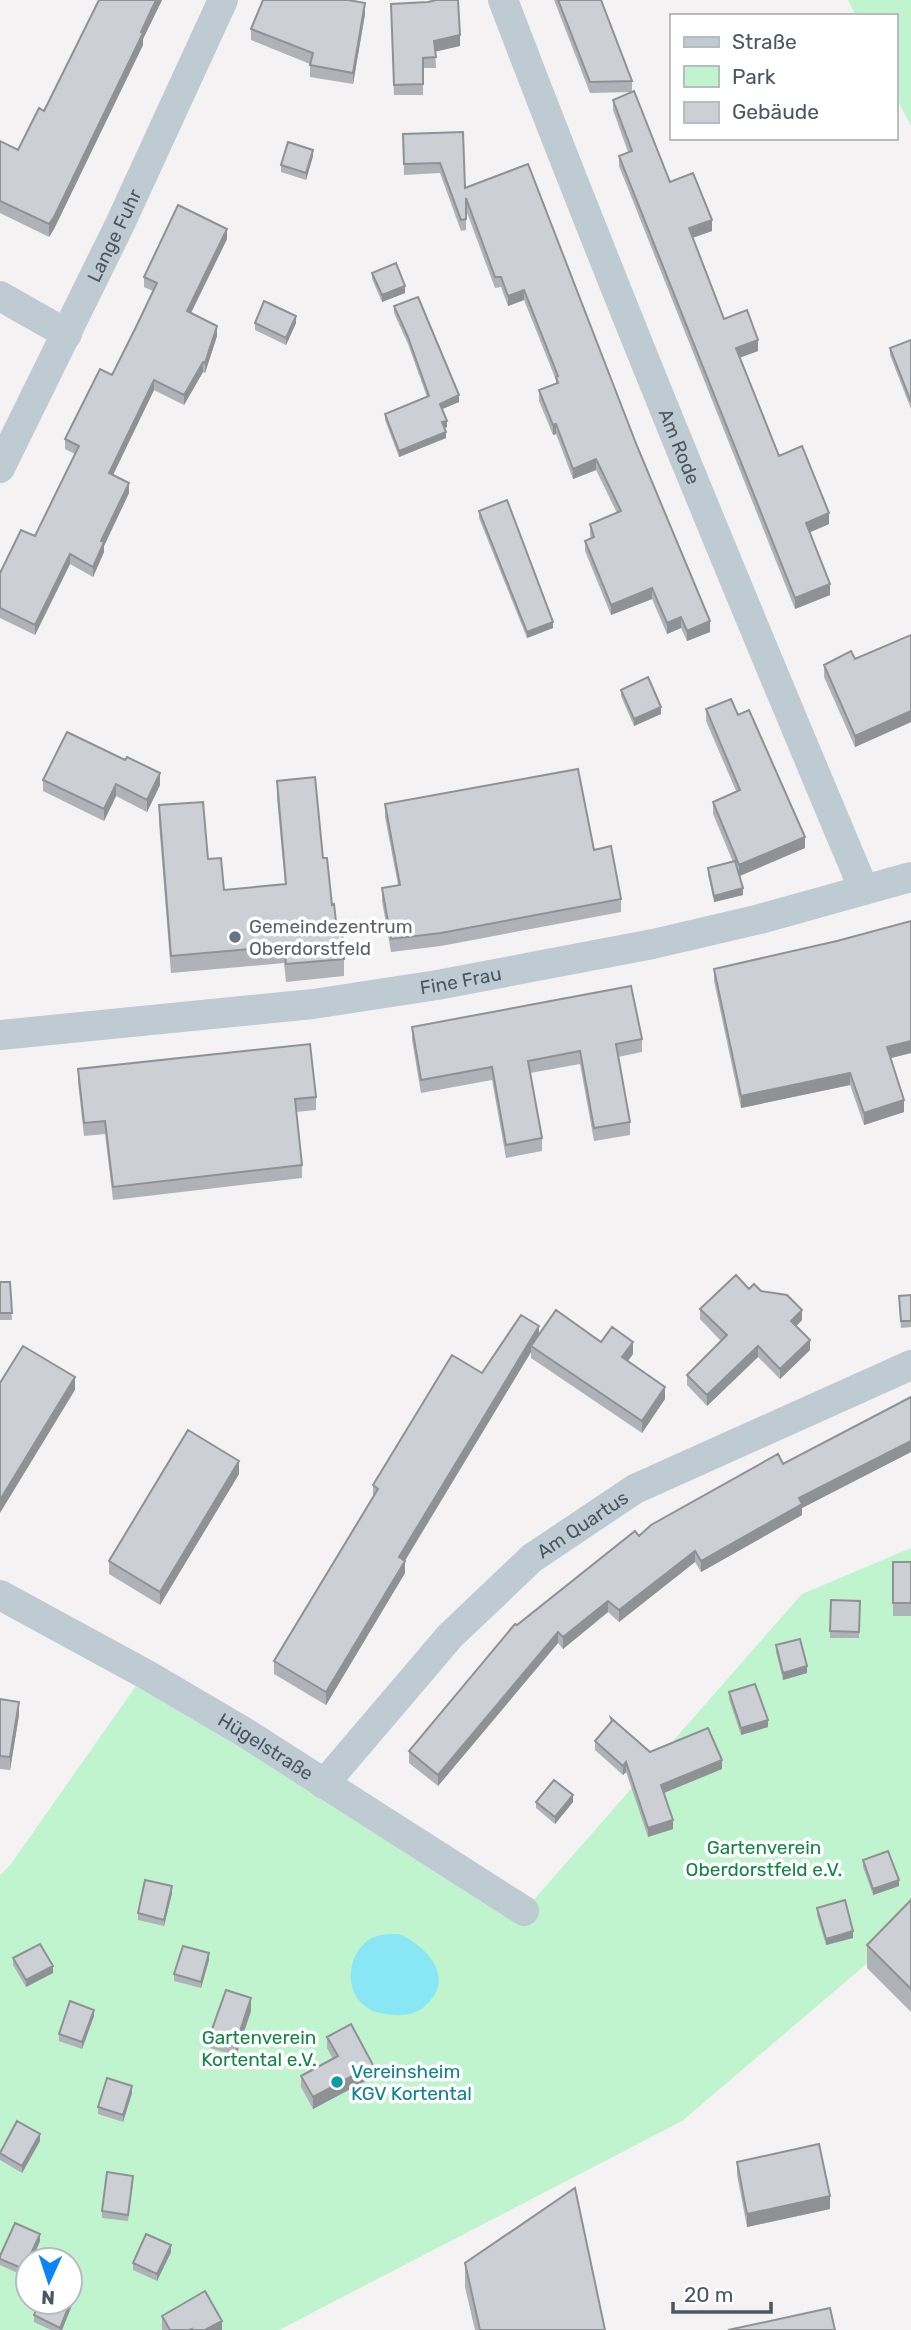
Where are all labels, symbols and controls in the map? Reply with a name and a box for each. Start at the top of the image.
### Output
legend [670,14,897,140]
text: Straße [732,29,797,54]
text: Park [732,64,776,89]
text: Gebäude [732,99,819,124]
street label: Lange Fuhr [82,185,147,286]
street label: Am Rode [654,405,705,488]
place label: Gemeindezentrum Oberdorstfeld [249,915,413,960]
marker: Gemeindezentrum Oberdorstfeld [227,929,243,945]
street label: Fine Frau [418,962,503,999]
street label: Am Quartus [533,1486,633,1564]
street label: Hügelstraße [214,1708,318,1785]
park label: Gartenverein Oberdorstfeld e.V. [686,1836,842,1881]
park label: Gartenverein Kortental e.V. [201,2026,317,2071]
place label: Vereinsheim KGV Kortental [351,2060,472,2105]
marker: Vereinsheim KGV Kortental [329,2074,345,2090]
north arrow [14,2246,84,2316]
scale bar [673,2270,771,2314]
text: 20 m [684,2282,733,2307]
text: N [41,2286,56,2309]

